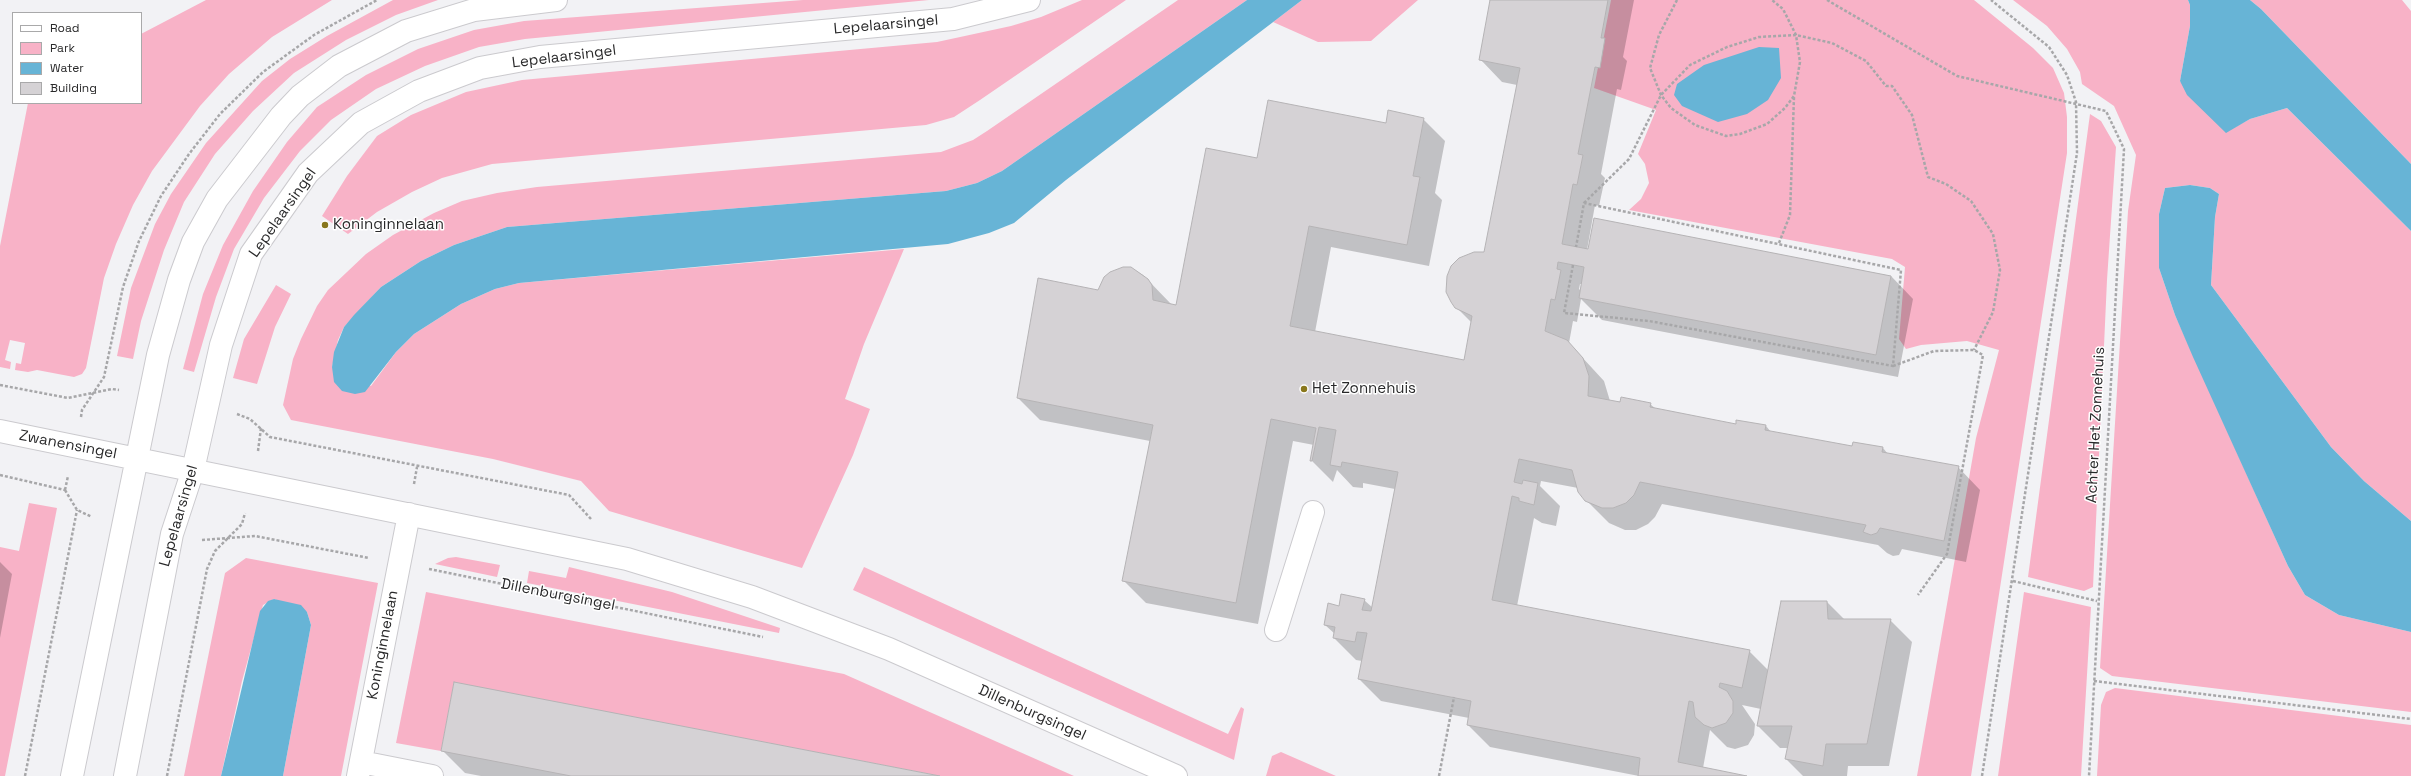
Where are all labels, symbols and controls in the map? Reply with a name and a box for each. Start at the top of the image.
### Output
street label: Lepelaarsingel [833,11,939,39]
legend [12,12,142,104]
text: Road [50,20,79,36]
text: Park [50,40,75,56]
street label: Lepelaarsingel [511,42,617,72]
text: Water [50,60,84,76]
text: Building [50,80,97,96]
street label: Lepelaarsingel [246,165,320,261]
place label: Koninginnelaan [333,216,444,234]
marker: Koninginnelaan [320,220,330,230]
street label: Achter Het Zonnehuis [2083,346,2109,504]
place label: Het Zonnehuis [1312,380,1416,398]
marker: Het Zonnehuis [1299,384,1309,394]
street label: Zwanensingel [18,427,118,463]
street label: Lepelaarsingel [156,463,202,569]
street label: Dillenburgsingel [499,575,617,615]
street label: Koninginnelaan [364,589,402,701]
street label: Dillenburgsingel [975,681,1089,745]

